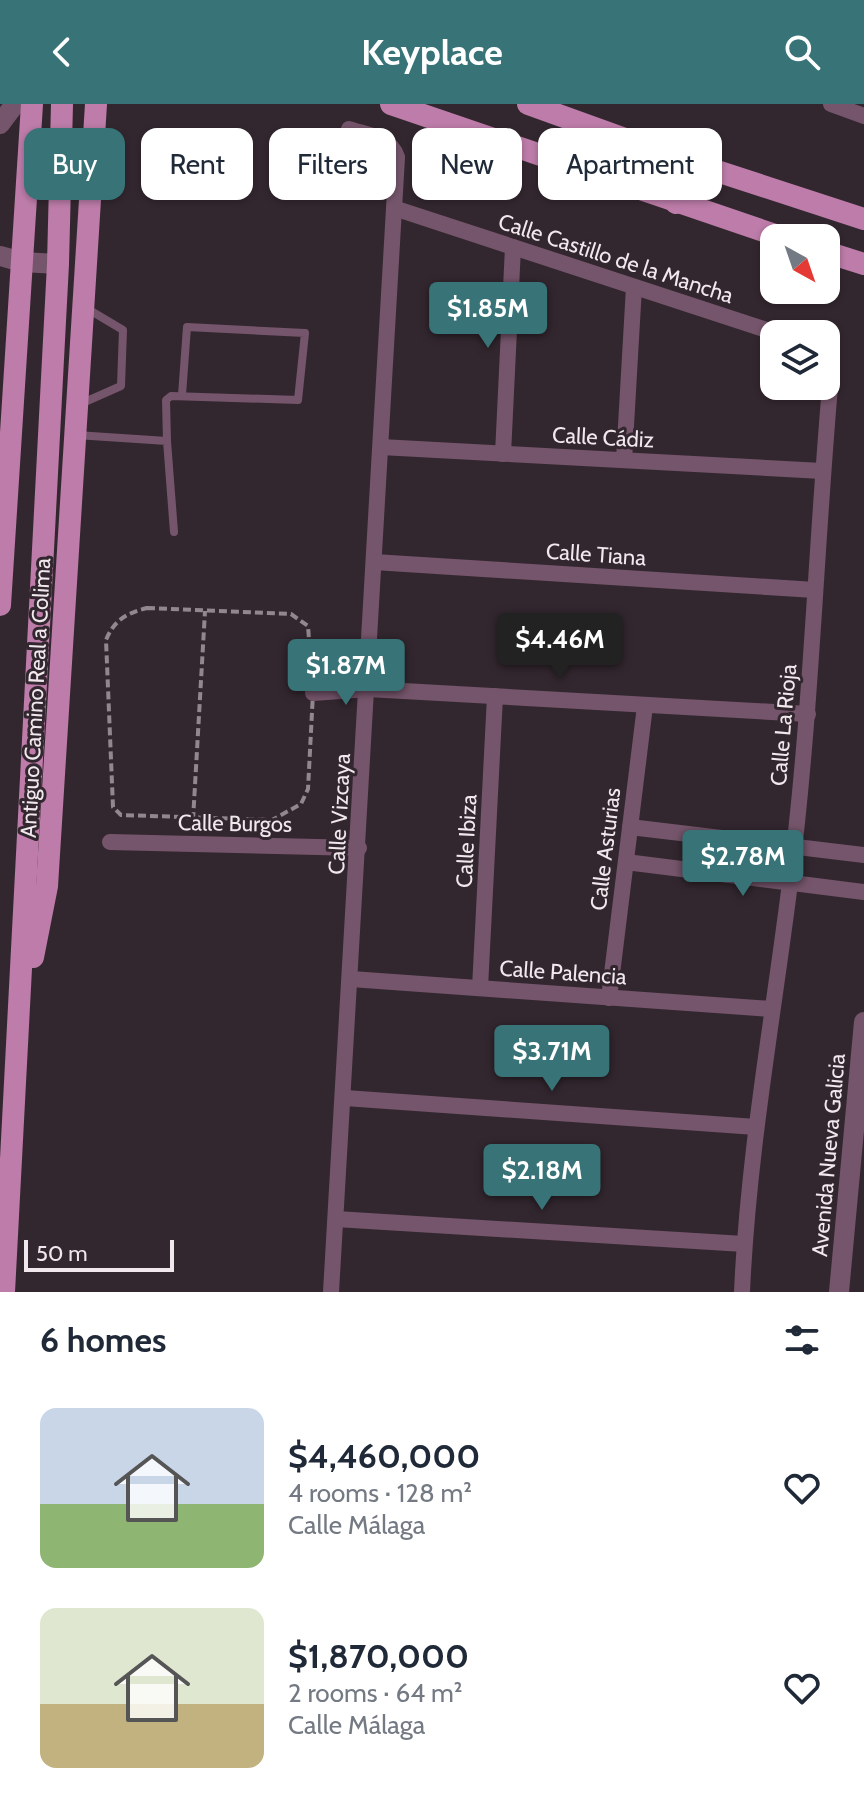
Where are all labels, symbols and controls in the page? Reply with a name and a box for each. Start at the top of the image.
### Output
icon: back [40,30,84,74]
text: Keyplace [361,30,503,74]
icon: search [780,30,824,74]
chip: Buy [24,128,125,200]
chip: Rent [141,128,253,200]
chip: Filters [269,128,396,200]
chip: New [412,128,522,200]
chip: Apartment [538,128,722,200]
street label: Calle Castillo de la Mancha [495,208,737,309]
north arrow [760,224,840,304]
map controls [760,224,840,400]
pin: $1.85M [423,282,553,350]
text: $1.85M [447,292,529,324]
button: layers [760,320,840,400]
street label: Calle Cádiz [551,421,655,454]
street label: Calle Tiana [545,538,647,571]
street label: Antiguo Camino Real a Colima [15,557,56,839]
pin: $4.46M [495,613,625,681]
text: $4.46M [515,623,605,655]
pin: $1.87M [281,639,411,707]
text: $1.87M [306,649,386,681]
street label: Calle La Rioja [765,663,802,787]
street label: Calle Vizcaya [323,752,356,875]
street label: Calle Asturias [585,786,626,912]
street label: Calle Ibiza [451,793,482,889]
street label: Calle Burgos [178,809,292,838]
pin: $2.78M [678,830,808,898]
text: $2.78M [700,840,786,872]
street label: Calle Palencia [499,955,628,990]
pin: $3.71M [487,1025,617,1093]
text: $3.71M [512,1035,592,1067]
street label: Avenida Nueva Galicia [806,1052,851,1258]
pin: $2.18M [477,1144,607,1212]
text: $2.18M [501,1154,583,1186]
scale bar [24,1236,174,1272]
text: 50 m [36,1240,88,1267]
icon: filters [780,1318,824,1362]
text: 6 homes [40,1319,166,1361]
text: $4,460,000 [288,1435,480,1477]
icon: home [104,1440,200,1536]
icon: heart [780,1466,824,1510]
text: 4 rooms · 128 m² [288,1477,472,1509]
text: Calle Málaga [288,1509,425,1541]
text: $1,870,000 [288,1635,469,1677]
icon: home [104,1640,200,1736]
icon: heart [780,1666,824,1710]
text: 2 rooms · 64 m² [288,1677,463,1709]
text: Calle Málaga [288,1709,425,1741]

